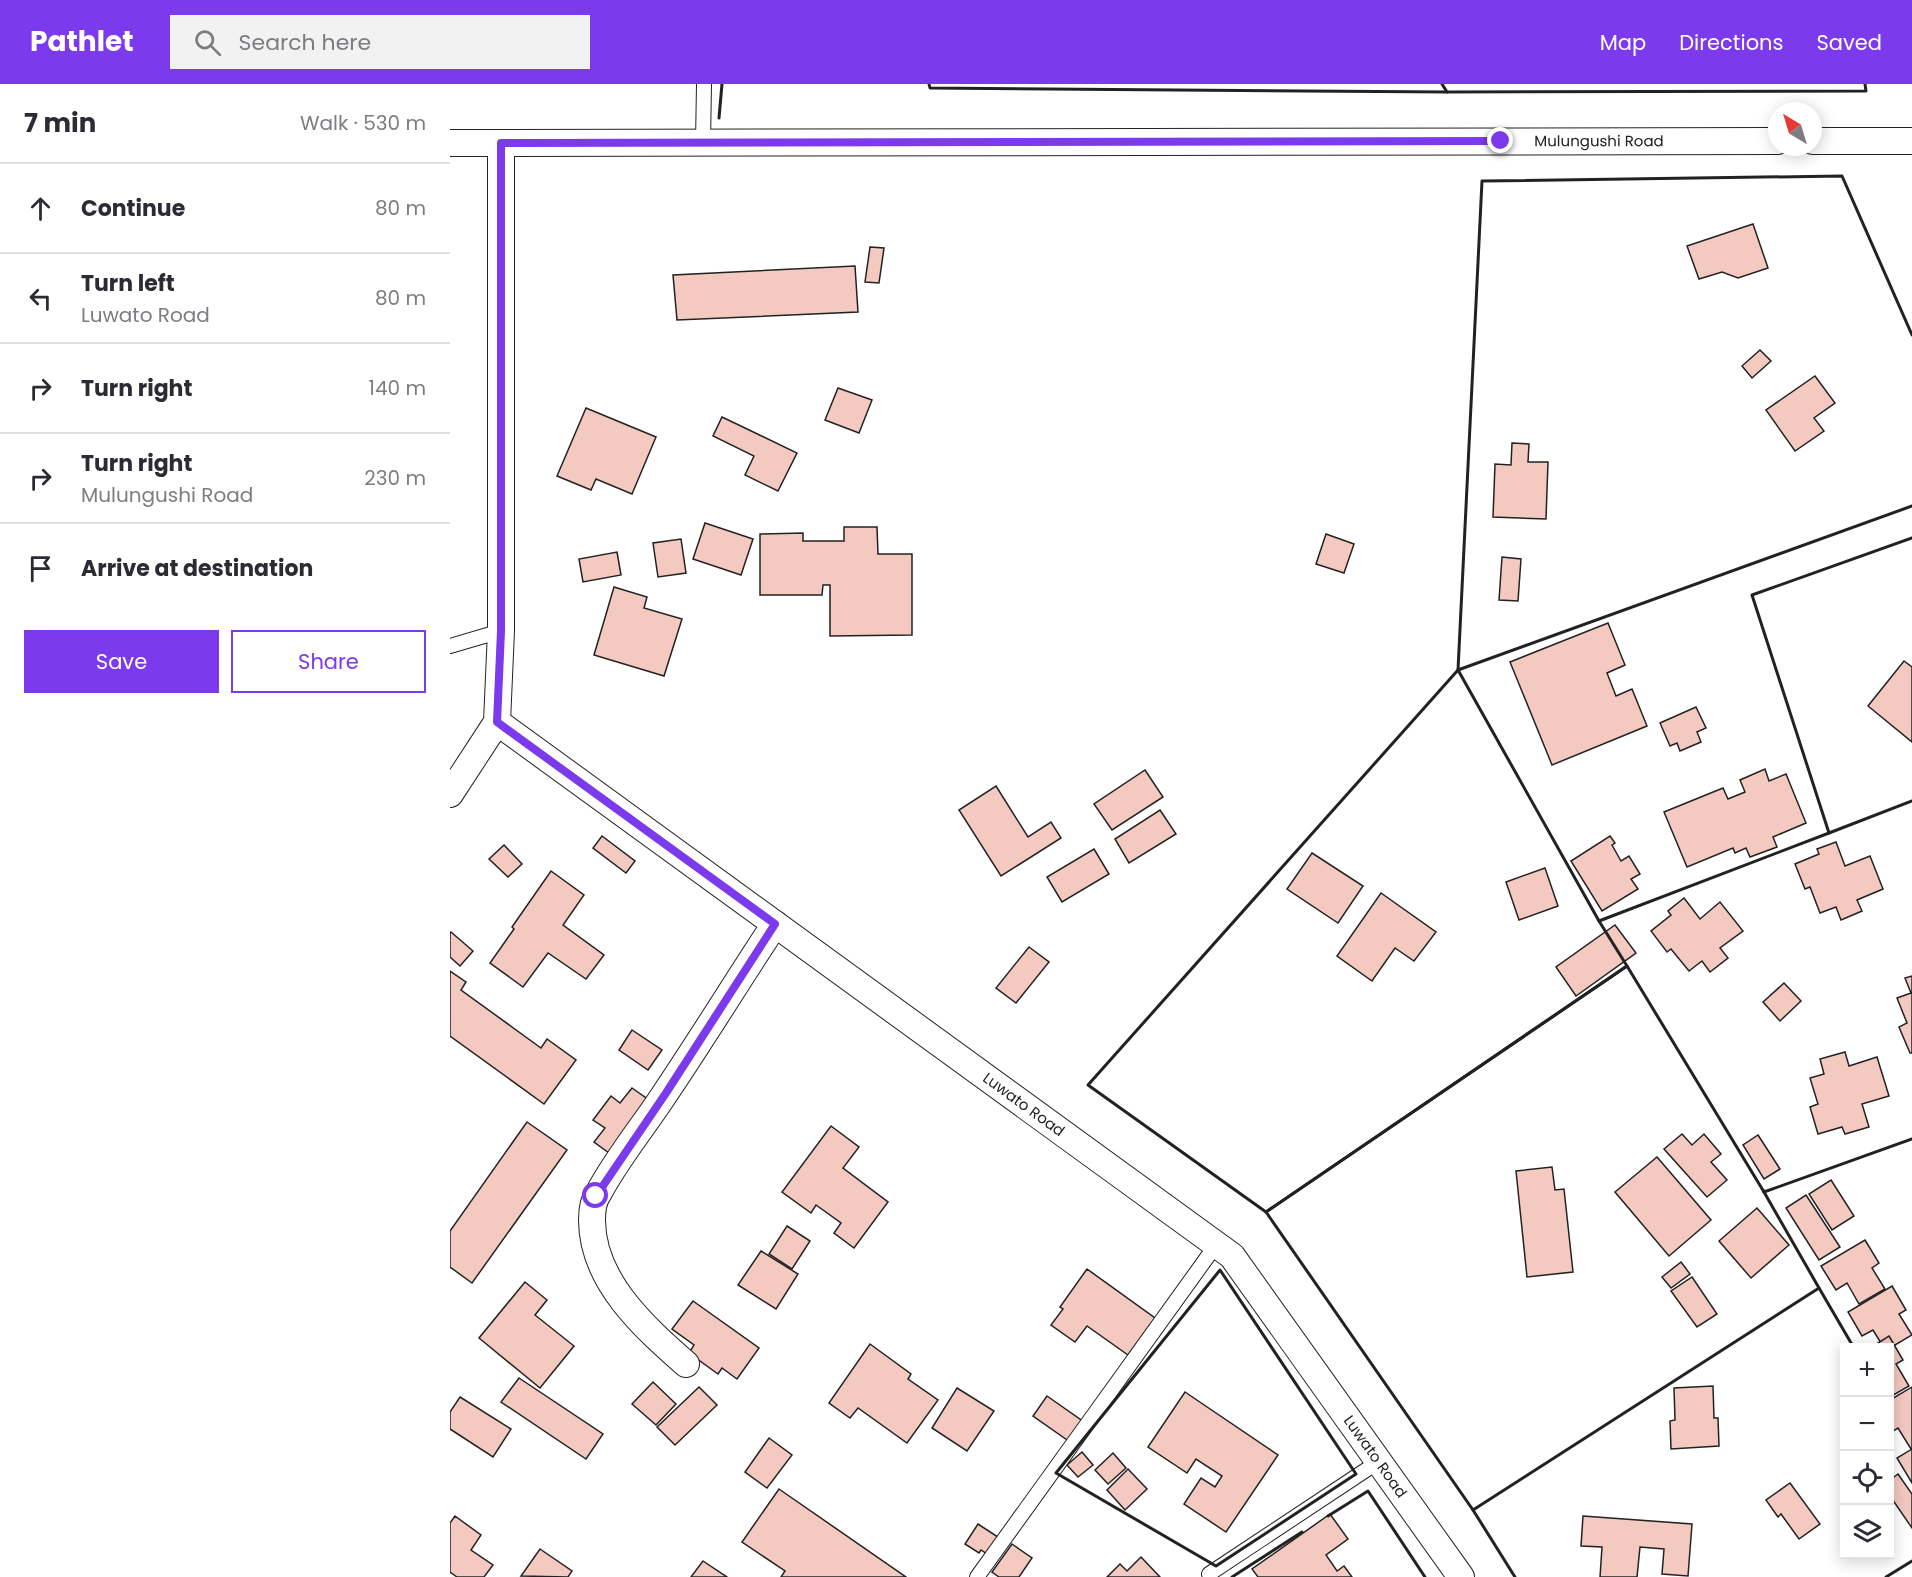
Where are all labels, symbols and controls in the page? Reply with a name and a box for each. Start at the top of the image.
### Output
search box [170,15,590,69]
text: Pathlet [30,22,134,61]
icon: search [191,26,224,59]
text: Search here [239,27,371,58]
text: Map [1600,28,1646,57]
text: Directions [1679,28,1783,57]
text: Saved [1816,28,1882,57]
north arrow [1768,102,1822,156]
text: 7 min [24,105,96,141]
text: Walk · 530 m [300,109,426,137]
route end [1487,127,1513,153]
street label: Mulungushi Road [1534,130,1664,151]
icon: ahead [24,192,57,225]
text: Continue [81,193,185,224]
text: 80 m [375,194,426,222]
text: Turn left [81,268,175,299]
icon: left [24,282,57,315]
text: 80 m [375,284,426,312]
text: Luwato Road [81,301,210,329]
icon: right [24,372,57,405]
text: Turn right [81,373,192,404]
text: 140 m [369,374,426,402]
text: Turn right [81,448,192,479]
icon: right [24,462,57,495]
text: 230 m [364,464,426,492]
text: Mulungushi Road [81,481,253,509]
icon: arrive [24,552,57,585]
text: Arrive at destination [81,553,313,584]
button: Save [24,630,219,693]
button: Share [231,630,426,693]
street label: Luwato Road [979,1067,1069,1141]
route start [582,1182,608,1208]
map controls [1840,1343,1894,1559]
button: + [1840,1343,1894,1397]
button: − [1840,1397,1894,1451]
street label: Luwato Road [1339,1411,1412,1502]
button: locate [1840,1451,1894,1505]
button: layers [1840,1505,1894,1559]

